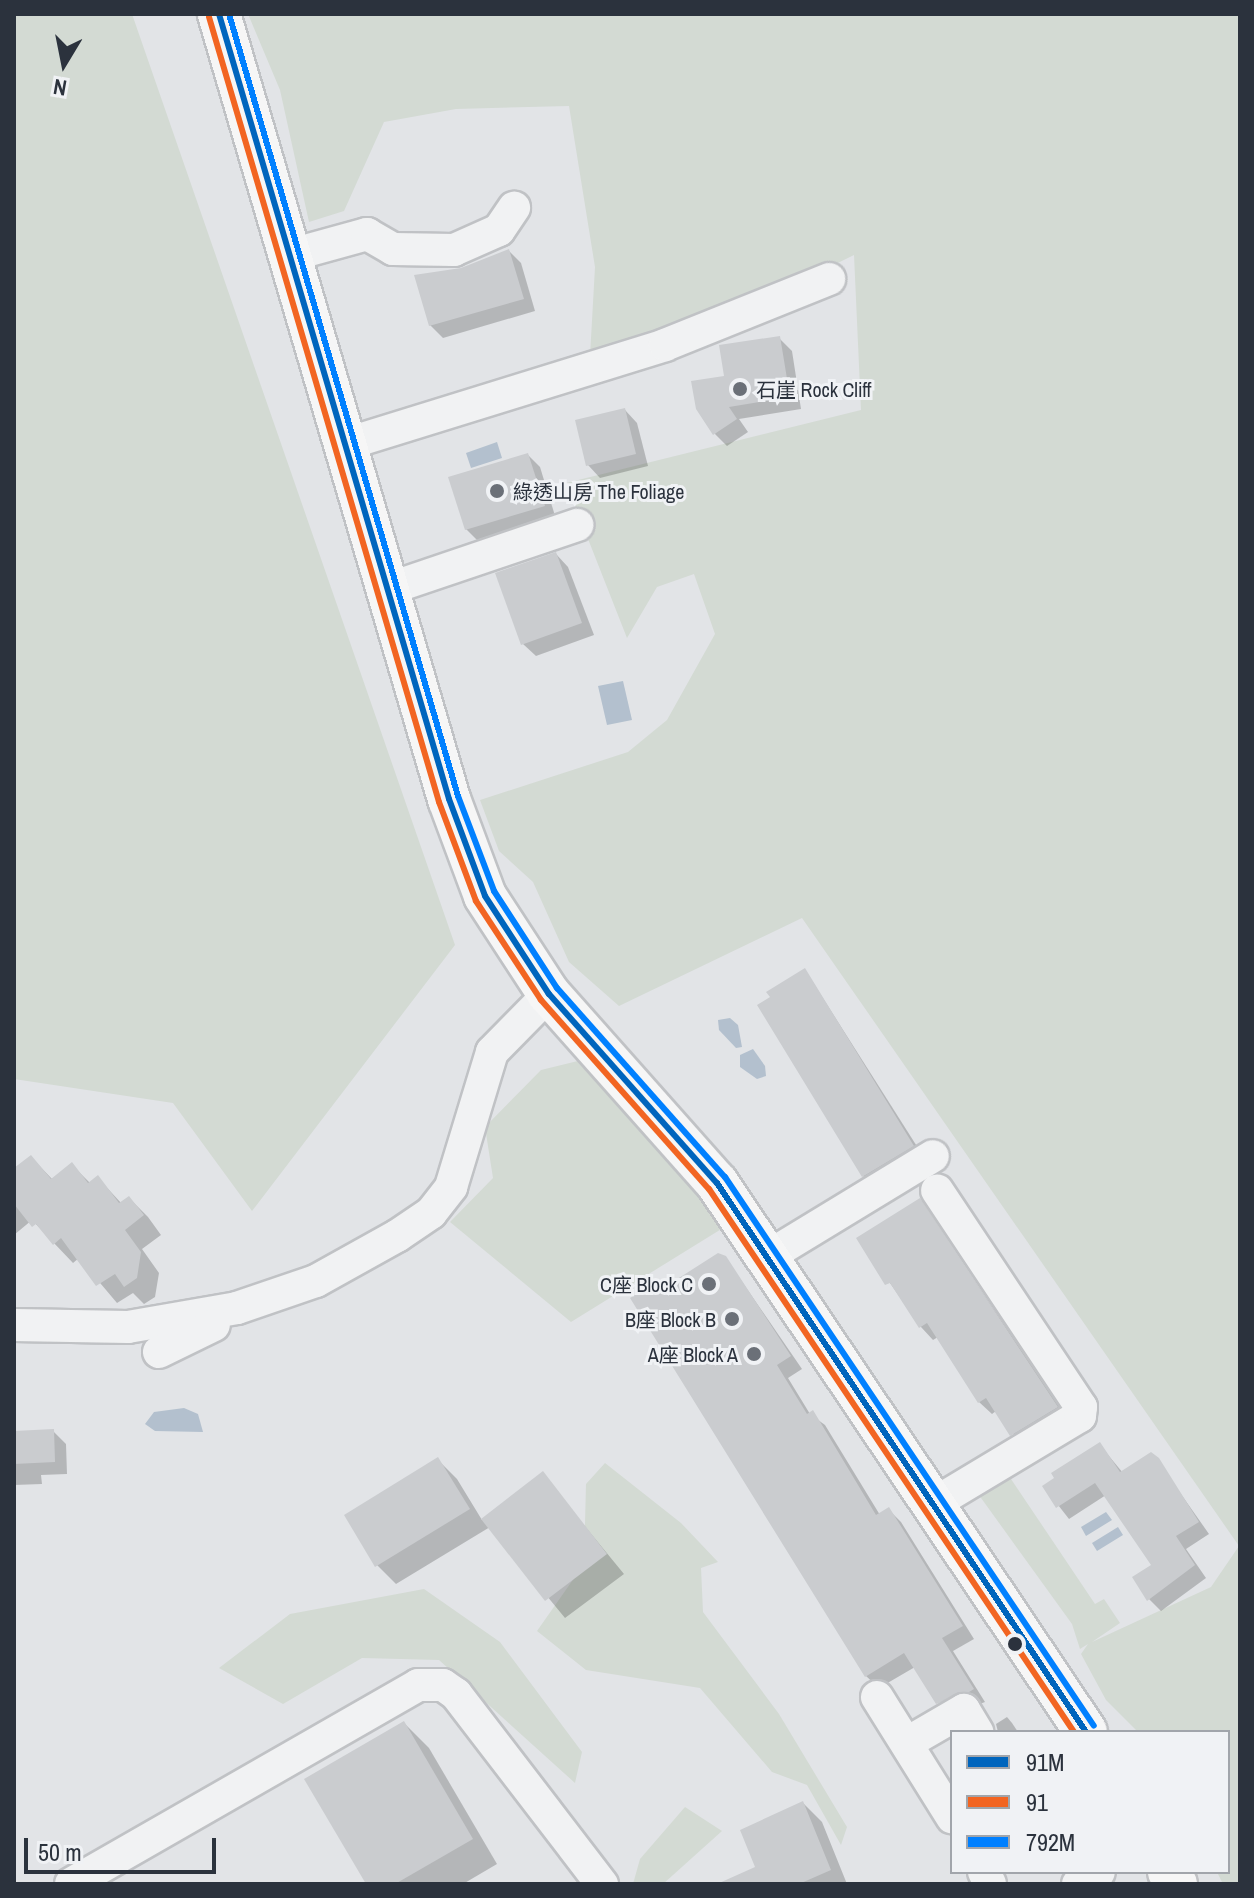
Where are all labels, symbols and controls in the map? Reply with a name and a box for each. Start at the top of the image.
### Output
north arrow [24,24,104,104]
text: N [51,72,69,104]
place label: 石崖 Rock Cliff [756,377,871,401]
marker: 石崖 Rock Cliff [731,380,749,398]
place label: 綠透山房 The Foliage [513,479,684,503]
marker: 綠透山房 The Foliage [488,482,506,500]
place label: C座 Block C [600,1272,693,1296]
marker: C座 Block C [700,1275,718,1293]
place label: B座 Block B [625,1307,716,1331]
marker: B座 Block B [723,1310,741,1328]
place label: A座 Block A [647,1342,738,1366]
marker: A座 Block A [745,1345,763,1363]
unlabelled marker [1007,1636,1023,1652]
legend [950,1730,1230,1874]
text: 91M [1026,1746,1064,1778]
text: 91 [1026,1786,1048,1818]
scale bar [28,1822,220,1872]
text: 792M [1026,1826,1075,1858]
text: 50 m [38,1836,82,1868]

